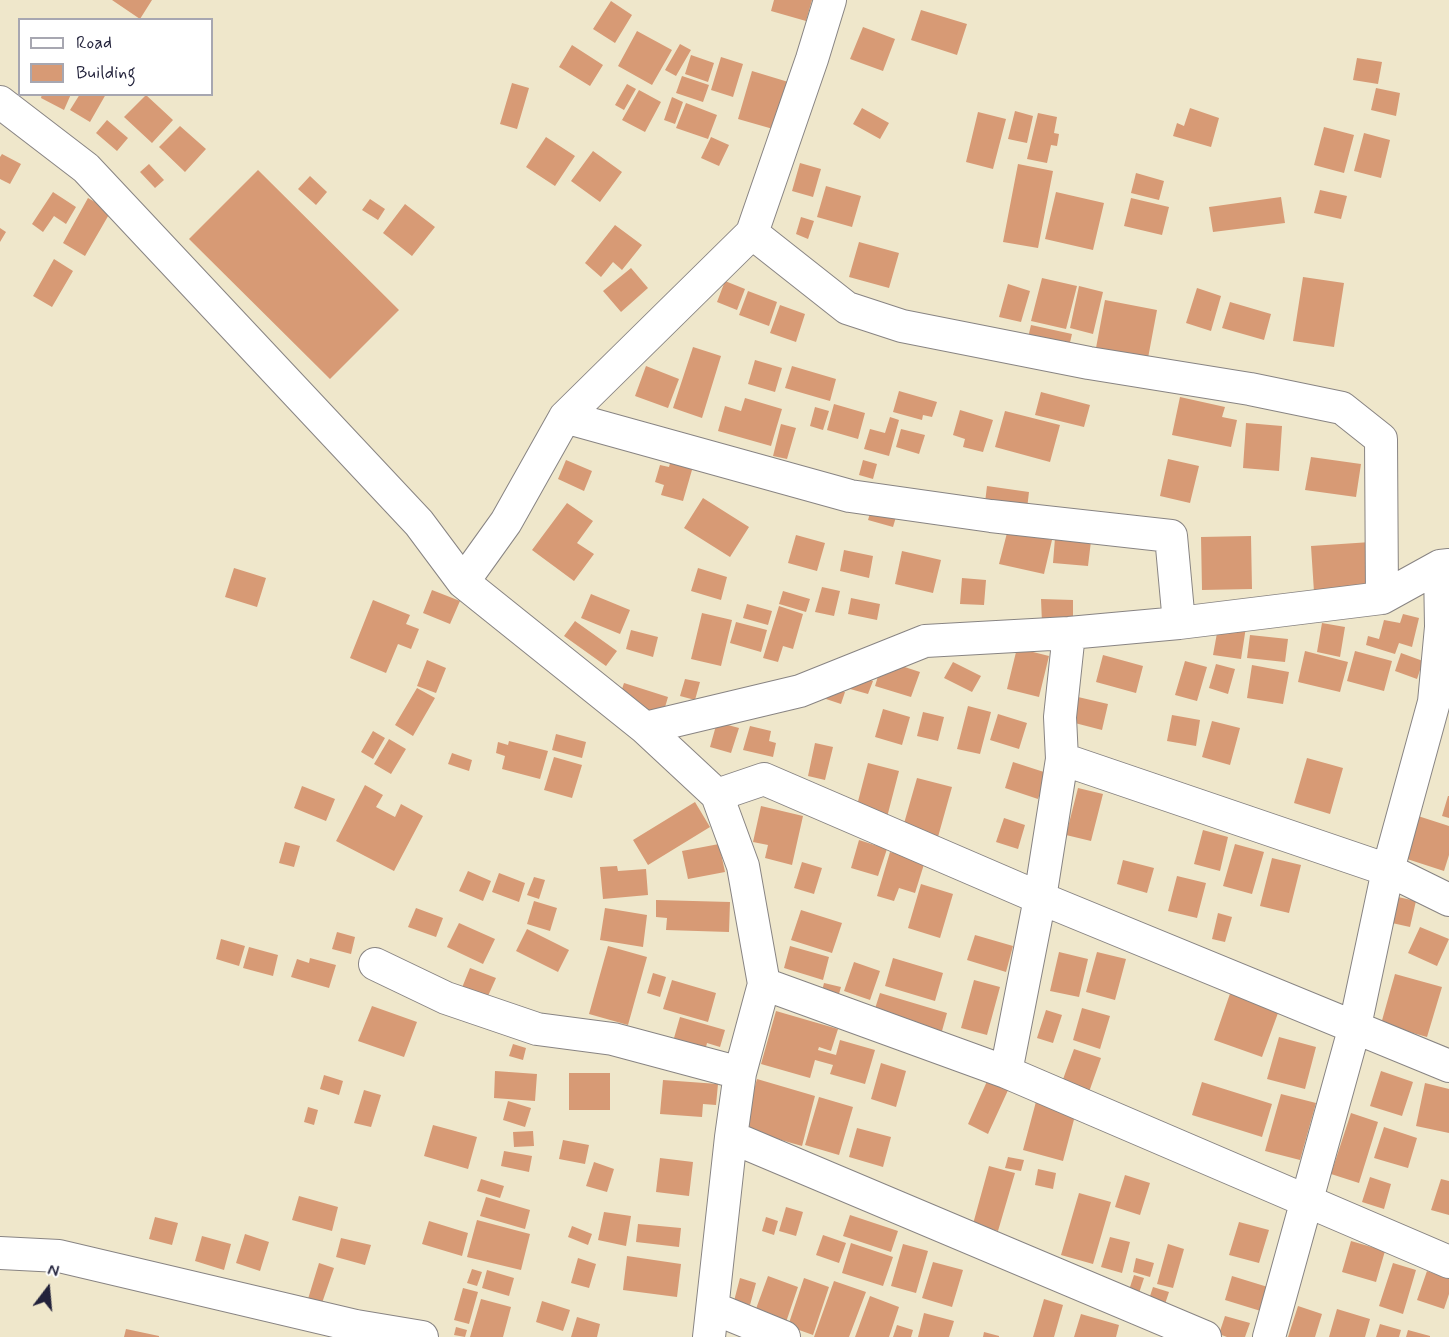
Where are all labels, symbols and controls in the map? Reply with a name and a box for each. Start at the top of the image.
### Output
legend [18,18,213,96]
text: Road [76,31,112,55]
text: Building [76,61,136,85]
north arrow [18,1259,78,1319]
text: N [45,1260,61,1283]

